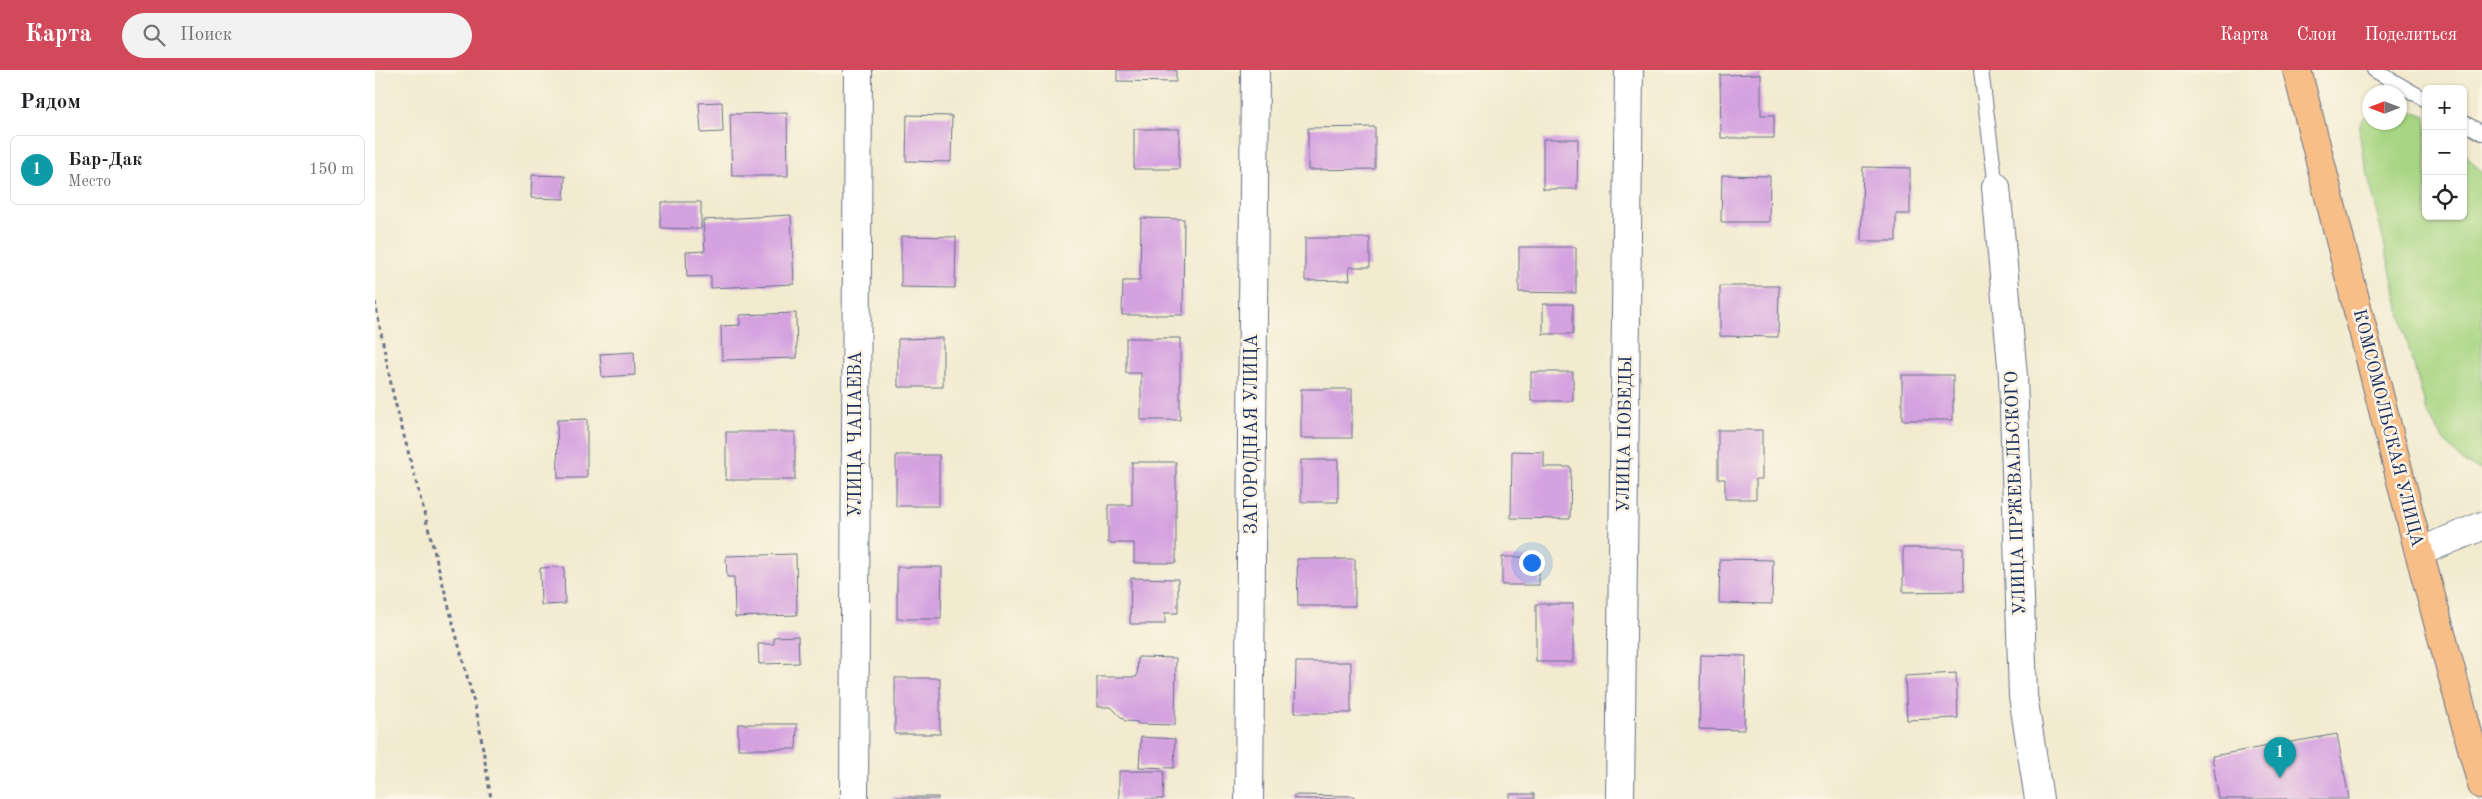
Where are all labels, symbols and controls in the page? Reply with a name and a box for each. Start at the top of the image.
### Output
search box [122,13,472,58]
icon: search [140,21,168,49]
text: Карта [25,23,92,47]
text: Поиск [180,26,232,45]
text: Карта [2220,26,2269,44]
text: Слои [2297,26,2336,44]
text: Поделиться [2364,26,2457,44]
north arrow [2362,85,2407,130]
map controls [2422,85,2467,220]
button: + [2422,85,2467,130]
text: Рядом [20,92,81,113]
button: − [2422,130,2467,175]
text: Бар-Дак [68,151,142,170]
text: 1 [32,162,42,178]
text: 150 m [309,162,354,178]
text: Место [68,174,111,190]
button: locate [2422,175,2467,220]
street label: КОМСОМОЛЬСКАЯ УЛИЦА [2350,307,2426,549]
street label: ЗАГОРОДНАЯ УЛИЦА [1243,333,1261,534]
street label: УЛИЦА ЧАПАЕВА [847,351,865,517]
street label: УЛИЦА ПОБЕДЫ [1615,355,1635,512]
street label: УЛИЦА ПРЖЕВАЛЬСКОГО [2003,371,2029,615]
your location [1519,550,1545,576]
pin: 1 [2264,737,2296,778]

